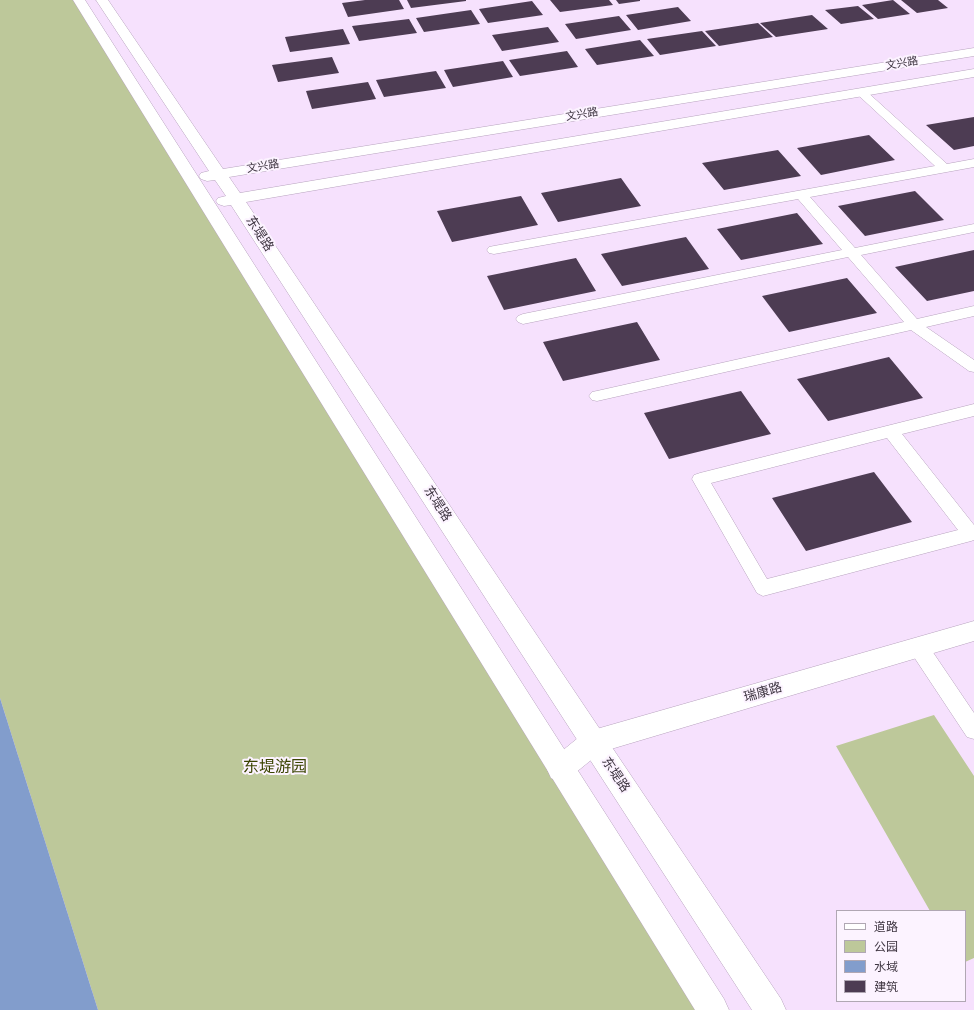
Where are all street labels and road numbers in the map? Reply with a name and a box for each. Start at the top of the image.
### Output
street label: 文兴路 [885,55,919,73]
street label: 文兴路 [565,106,599,124]
street label: 文兴路 [246,158,280,176]
street label: 东堤路 [242,213,276,255]
street label: 东堤路 [420,483,454,525]
street label: 瑞康路 [742,680,784,706]
street label: 东堤路 [598,754,632,796]

